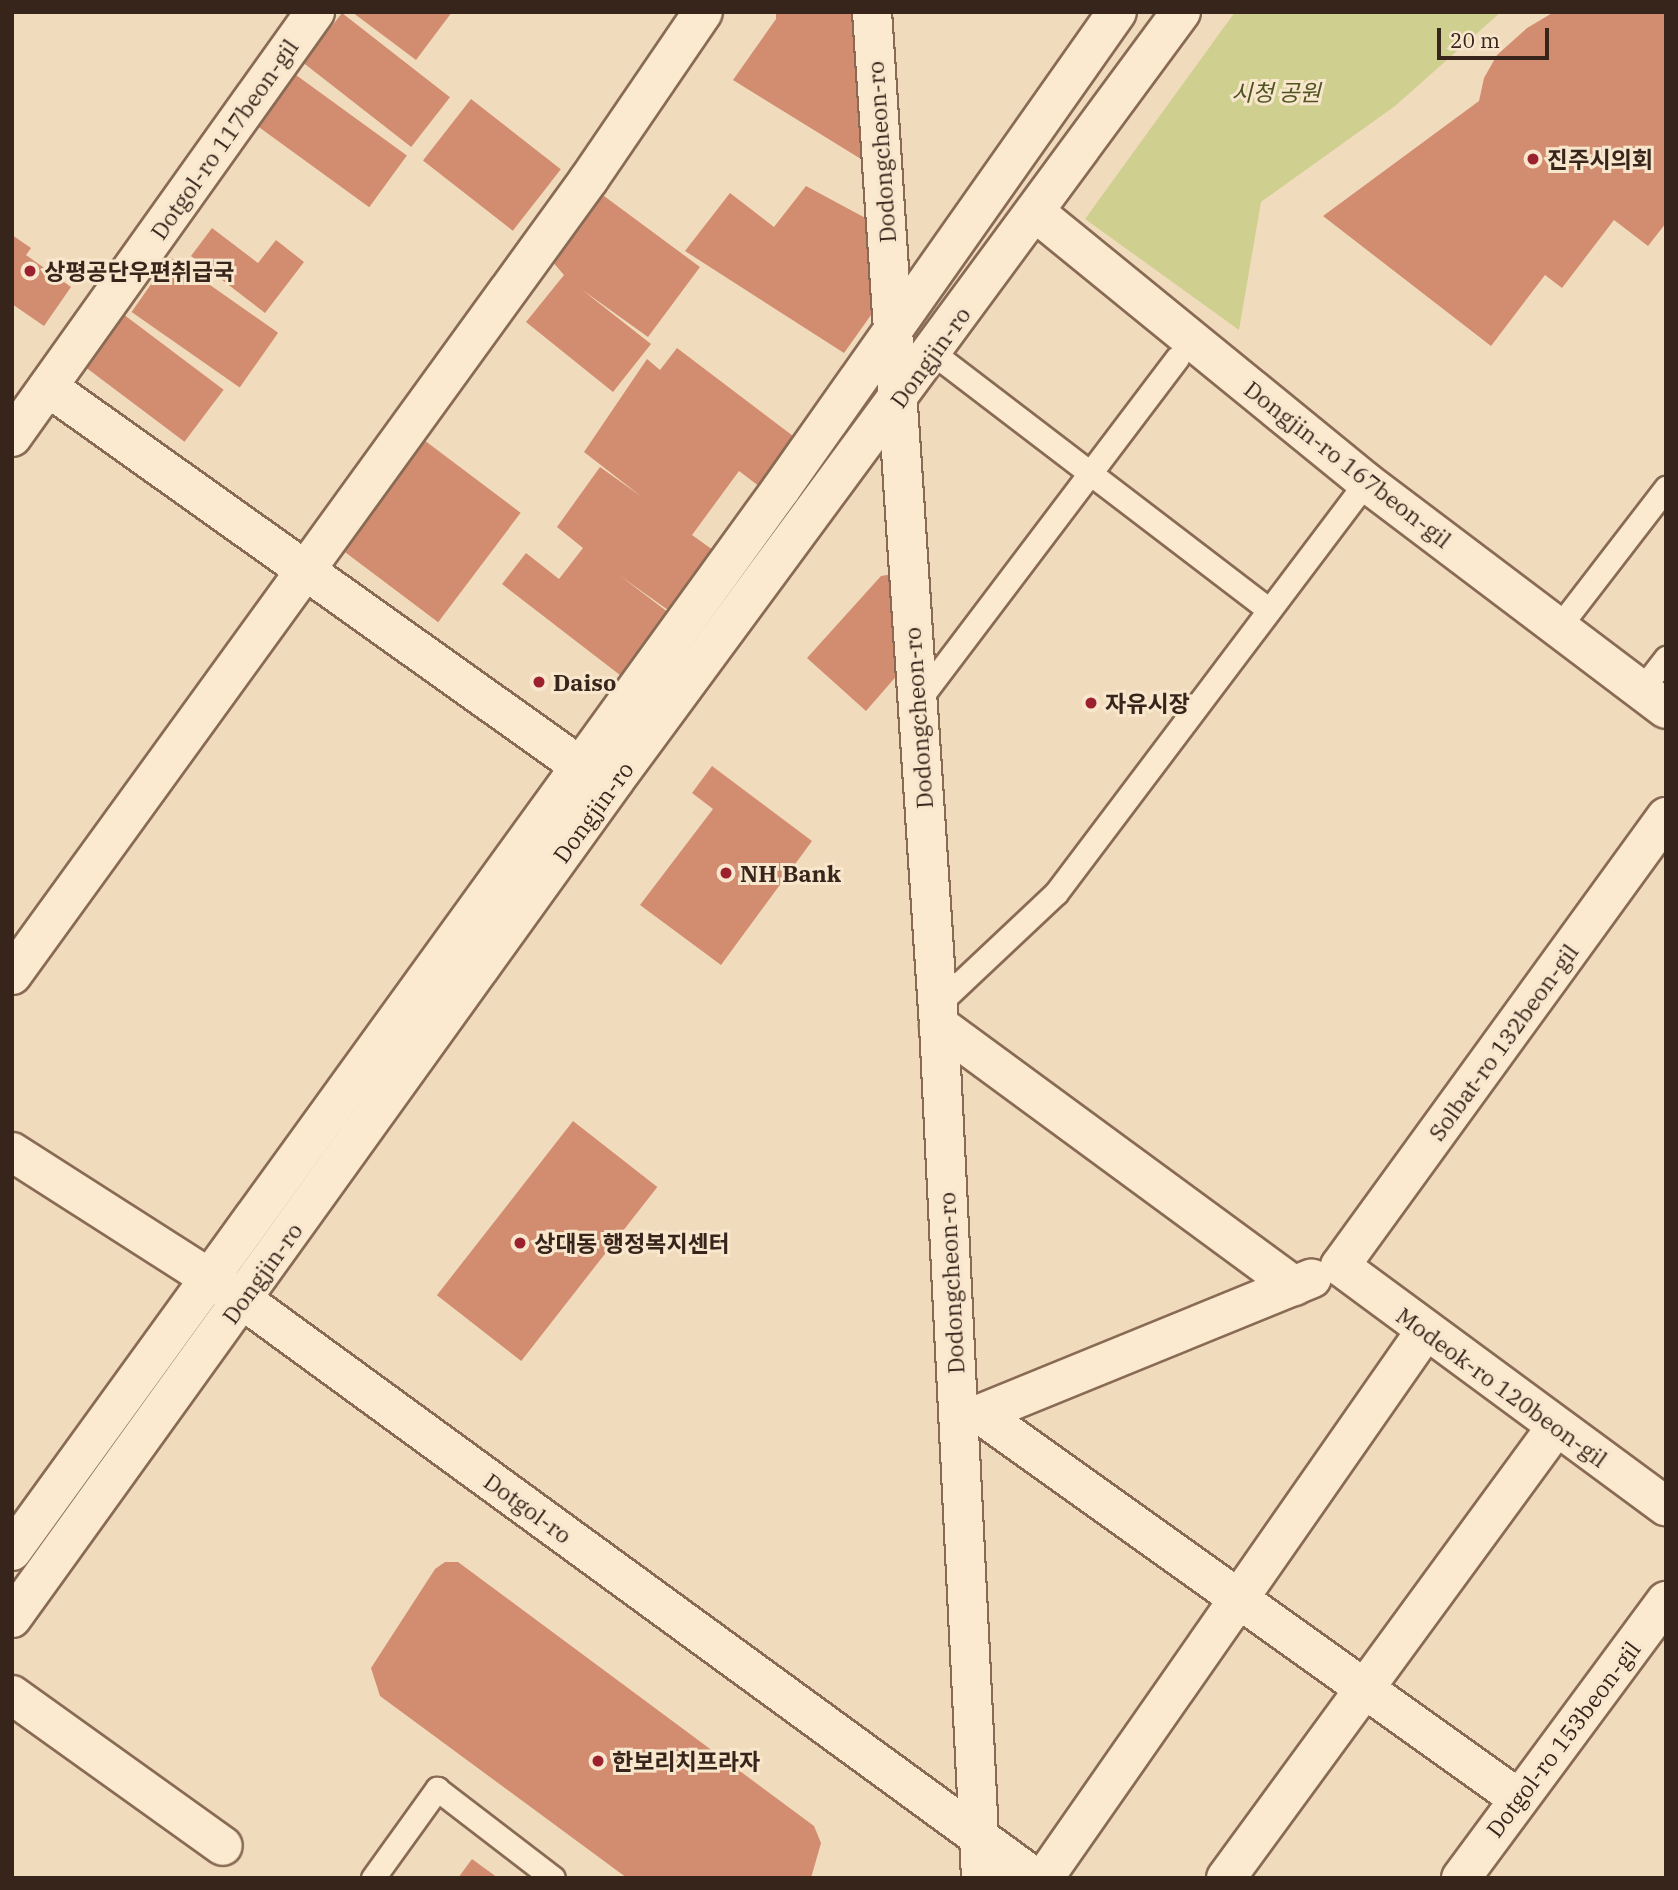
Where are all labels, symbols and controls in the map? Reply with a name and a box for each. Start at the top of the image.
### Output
scale bar [1440,14,1552,58]
text: 20 m [1450,26,1500,54]
street label: Dotgol-ro 117beon-gil [144,34,304,244]
street label: Dodongcheon-ro [861,60,901,244]
park label: 시청 공원 [1231,78,1321,106]
place label: 진주시의회 [1547,145,1653,173]
marker: 진주시의회 [1525,151,1541,167]
place label: 상평공단우편취급국 [44,257,234,285]
marker: 상평공단우편취급국 [22,263,38,279]
street label: Dongjin-ro [884,301,976,413]
street label: Dongjin-ro 167beon-gil [1239,375,1457,553]
street label: Dodongcheon-ro [898,626,938,810]
place label: Daiso [553,668,616,696]
marker: Daiso [531,674,547,690]
place label: 자유시장 [1105,689,1190,717]
marker: 자유시장 [1083,695,1099,711]
street label: Dongjin-ro [547,756,639,868]
place label: NH Bank [740,859,841,887]
marker: NH Bank [718,865,734,881]
street label: Solbat-ro 132beon-gil [1422,938,1584,1146]
street label: Dodongcheon-ro [932,1191,970,1375]
street label: Dongjin-ro [216,1217,308,1329]
place label: 상대동 행정복지센터 [534,1229,730,1257]
marker: 상대동 행정복지센터 [512,1235,528,1251]
street label: Modeok-ro 120beon-gil [1391,1301,1613,1473]
street label: Dotgol-ro [479,1467,577,1549]
street label: Dotgol-ro 153beon-gil [1480,1636,1646,1842]
place label: 한보리치프라자 [612,1747,760,1775]
marker: 한보리치프라자 [590,1753,606,1769]

